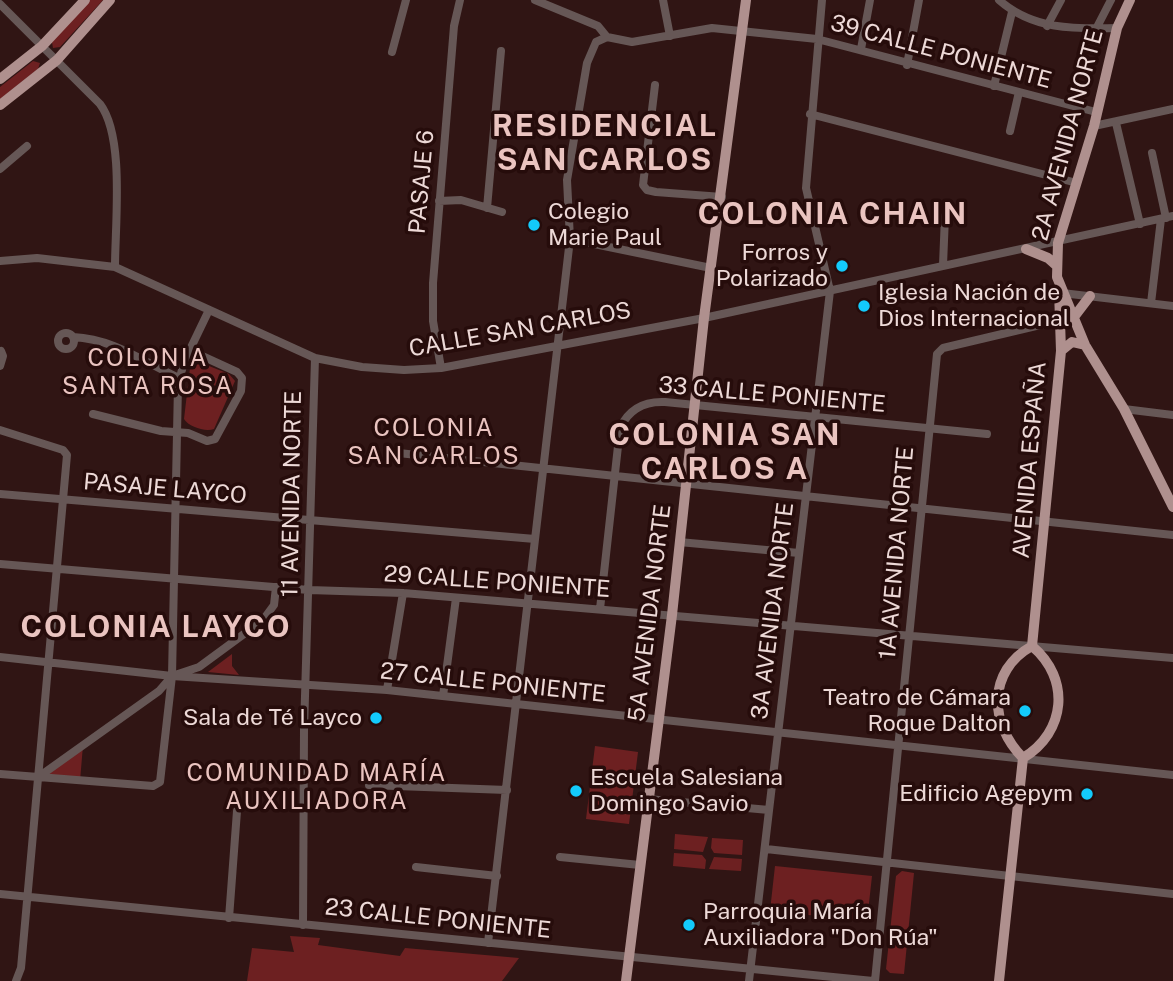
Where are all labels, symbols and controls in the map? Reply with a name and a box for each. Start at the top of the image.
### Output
street label: 39 CALLE PONIENTE [827,9,1055,95]
street label: 2A AVENIDA NORTE [1026,26,1110,244]
district label: RESIDENCIAL SAN CARLOS [493,109,717,180]
street label: PASAJE 6 [404,129,440,235]
district label: COLONIA CHAIN [699,197,967,233]
place label: Colegio Marie Paul [548,198,662,252]
marker: Colegio Marie Paul [526,217,542,233]
place label: Forros y Polarizado [716,239,828,293]
marker: Forros y Polarizado [834,258,850,274]
place label: Iglesia Nación de Dios Internacional [878,279,1070,333]
street label: CALLE SAN CARLOS [407,297,633,363]
marker: Iglesia Nación de Dios Internacional [856,298,872,314]
district label: COLONIA SANTA ROSA [63,345,233,401]
street label: AVENIDA ESPAÑA [1008,360,1052,560]
street label: 33 CALLE PONIENTE [657,371,887,419]
street label: 11 AVENIDA NORTE [276,391,308,597]
district label: COLONIA SAN CARLOS [349,415,519,471]
district label: COLONIA SAN CARLOS A [610,418,840,488]
street label: 1A AVENIDA NORTE [874,445,920,661]
street label: PASAJE LAYCO [82,468,248,510]
street label: 3A AVENIDA NORTE [746,501,800,721]
street label: 5A AVENIDA NORTE [623,503,677,723]
street label: 29 CALLE PONIENTE [383,560,611,604]
district label: COLONIA LAYCO [22,610,290,646]
street label: 27 CALLE PONIENTE [379,657,607,709]
place label: Teatro de Cámara Roque Dalton [823,684,1011,738]
marker: Teatro de Cámara Roque Dalton [1017,703,1033,719]
place label: Sala de Té Layco [183,704,362,732]
marker: Sala de Té Layco [368,710,384,726]
district label: COMUNIDAD MARÍA AUXILIADORA [188,760,446,816]
place label: Escuela Salesiana Domingo Savio [590,764,783,818]
place label: Edificio Agepym [899,780,1073,808]
marker: Escuela Salesiana Domingo Savio [568,783,584,799]
marker: Edificio Agepym [1079,786,1095,802]
street label: 23 CALLE PONIENTE [324,893,552,945]
place label: Parroquia María Auxiliadora "Don Rúa" [703,898,938,952]
marker: Parroquia María Auxiliadora "Don Rúa" [681,917,697,933]

